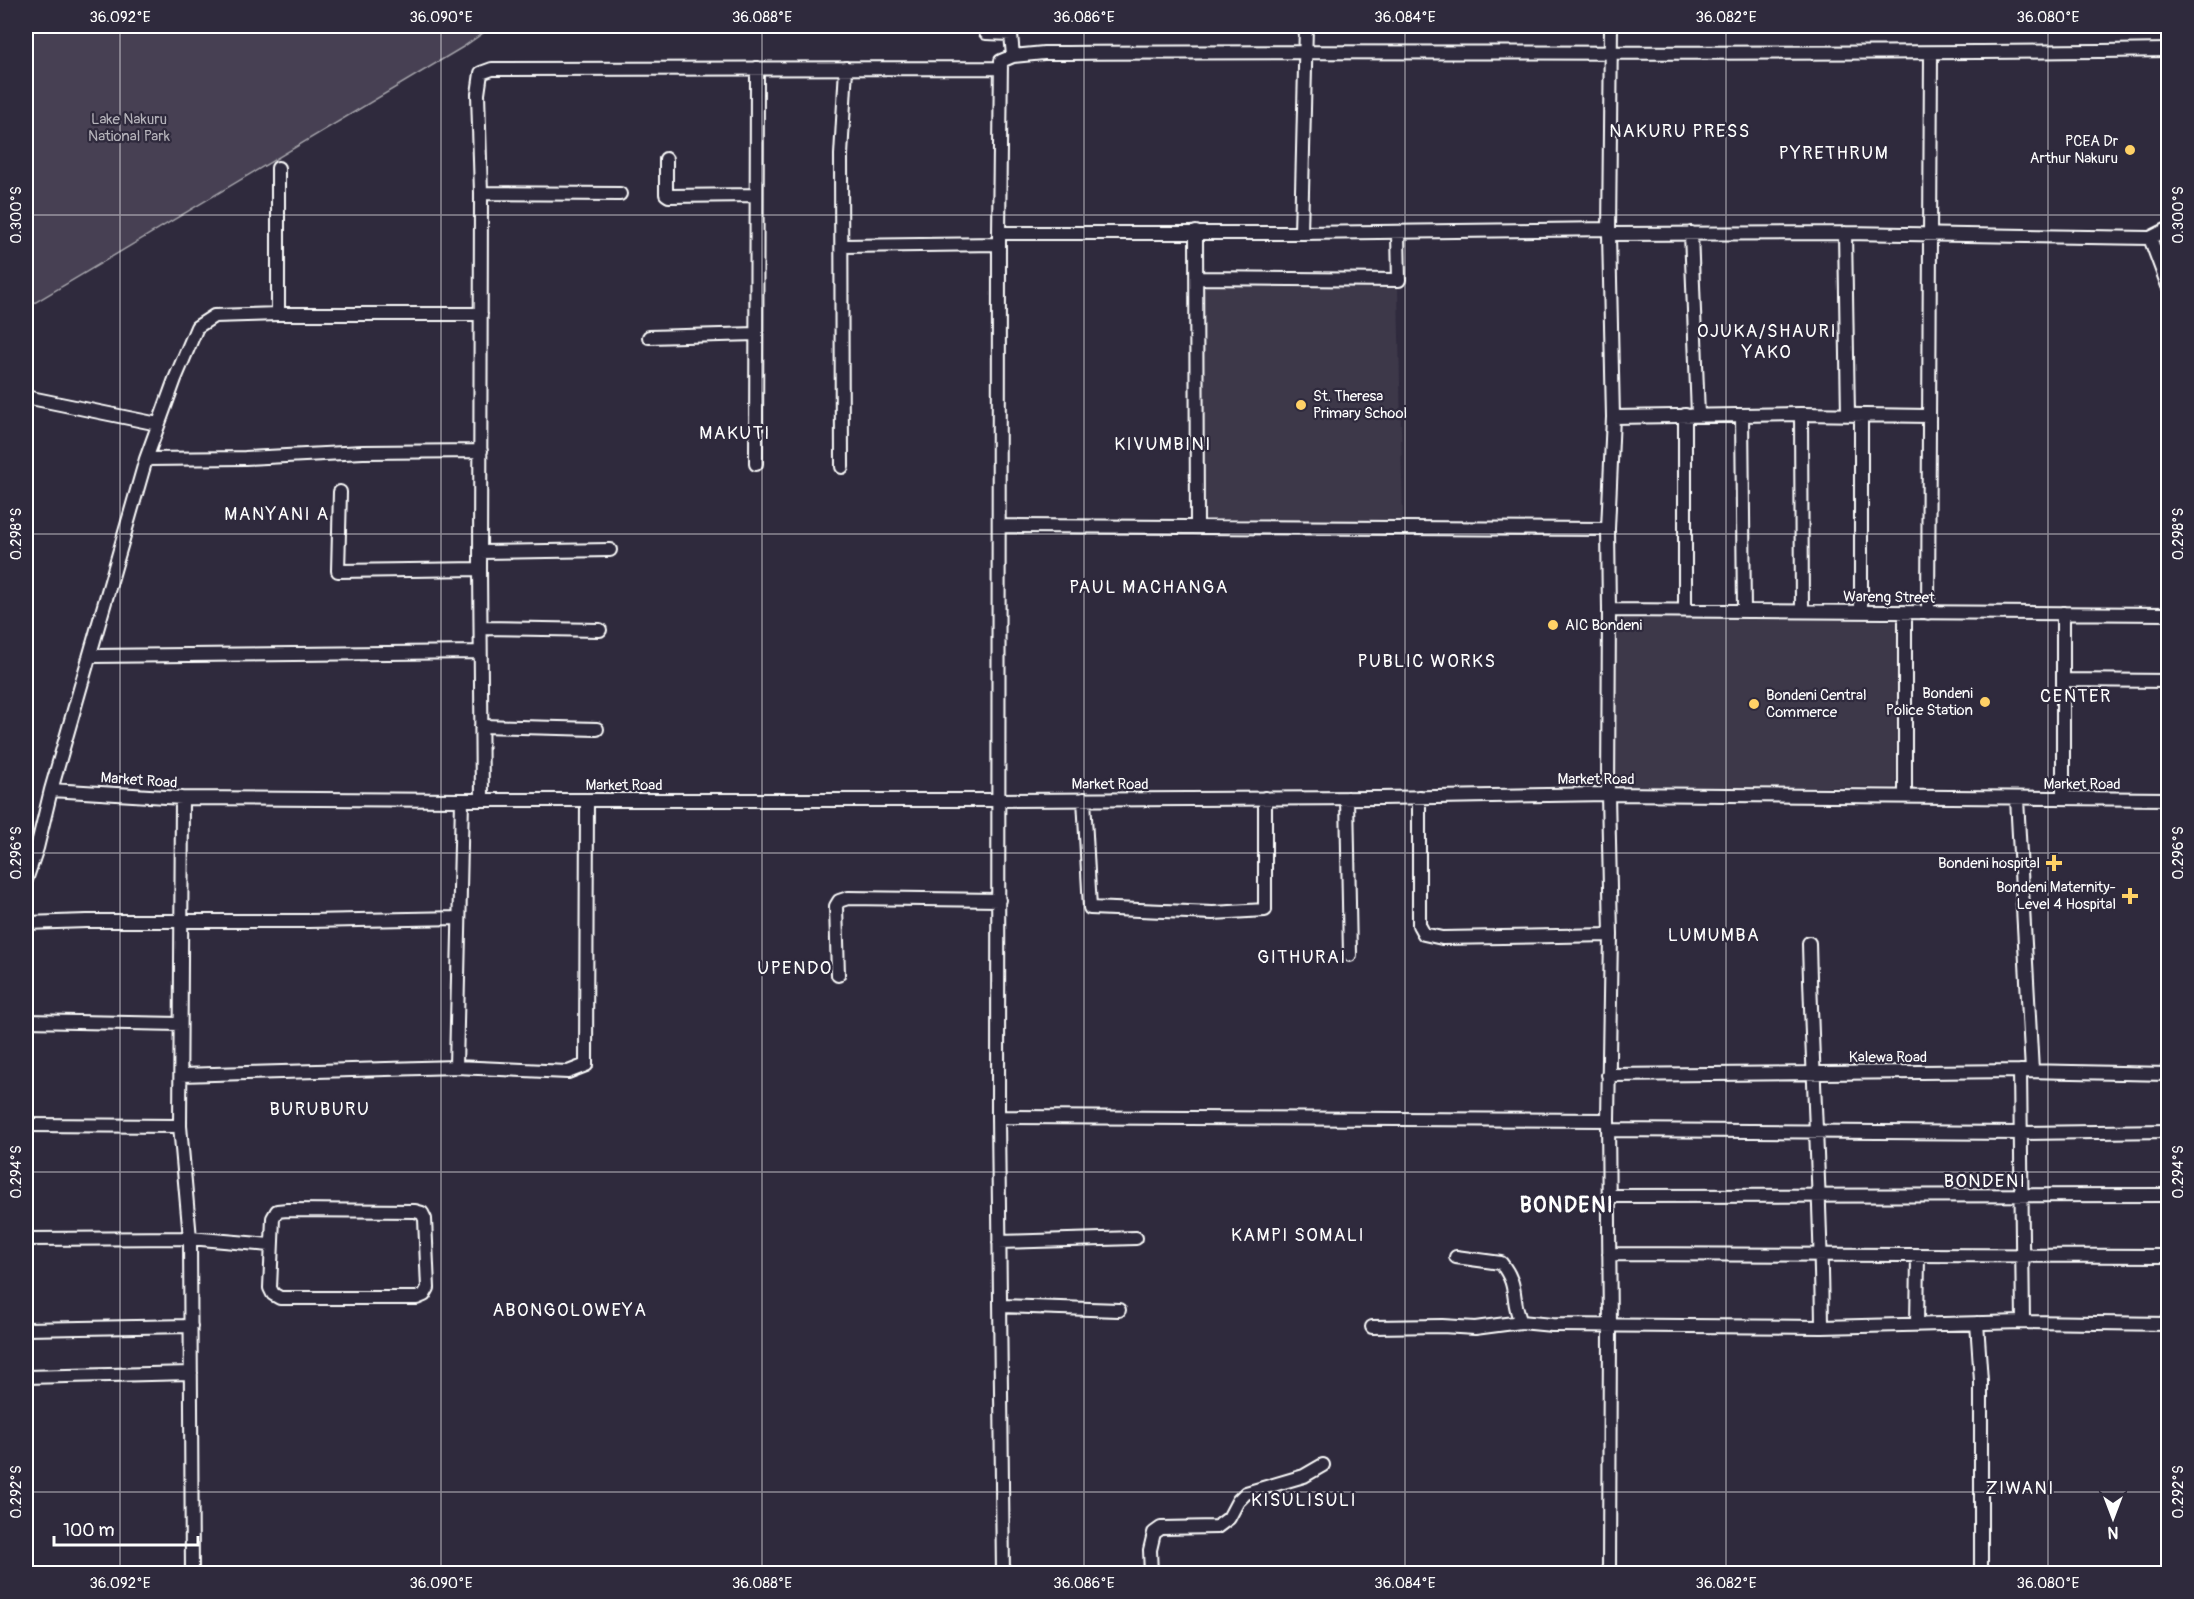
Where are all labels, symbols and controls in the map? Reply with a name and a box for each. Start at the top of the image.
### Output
text: 36.092°E [89,8,151,27]
text: 36.090°E [410,8,473,27]
text: 36.088°E [732,8,792,27]
text: 36.086°E [1053,8,1115,27]
text: 36.084°E [1374,8,1436,27]
text: 36.082°E [1696,8,1757,27]
text: 36.080°E [2017,8,2080,27]
park label: Lake Nakuru National Park [88,110,171,146]
district label: NAKURU PRESS [1609,120,1751,143]
place label: PCEA Dr Arthur Nakuru [2030,132,2119,168]
district label: PYRETHRUM [1779,142,1889,165]
marker: PCEA Dr Arthur Nakuru [2123,143,2137,157]
text: 0.300°S [7,186,26,244]
text: 0.300°S [2169,186,2188,244]
district label: OJUKA/SHAURI YAKO [1697,320,1837,364]
place label: St. Theresa Primary School [1313,387,1407,423]
marker: St. Theresa Primary School [1294,398,1308,412]
district label: MAKUTI [699,422,771,445]
district label: KIVUMBINI [1114,433,1212,456]
district label: MANYANI A [224,503,330,526]
text: 0.298°S [7,508,26,560]
text: 0.298°S [2169,508,2188,560]
district label: PAUL MACHANGA [1069,576,1229,599]
street label: Wareng Street [1843,587,1936,608]
place label: AIC Bondeni [1565,616,1642,635]
marker: AIC Bondeni [1546,618,1560,632]
district label: PUBLIC WORKS [1358,650,1496,673]
place label: Bondeni Police Station [1886,684,1973,720]
district label: CENTER [2040,685,2112,708]
place label: Bondeni Central Commerce [1766,686,1867,722]
marker: Bondeni Police Station [1978,695,1992,709]
marker: Bondeni Central Commerce [1747,697,1761,711]
street label: Market Road [100,768,178,793]
street label: Market Road [1557,770,1635,789]
street label: Market Road [1071,775,1149,794]
street label: Market Road [2043,775,2121,794]
street label: Market Road [585,776,663,795]
text: 0.296°S [7,826,26,880]
text: 0.296°S [2169,826,2188,880]
place label: Bondeni hospital [1938,854,2040,873]
marker: Bondeni hospital [2045,854,2063,872]
place label: Bondeni Maternity- Level 4 Hospital [1996,878,2116,914]
marker: Bondeni Maternity- Level 4 Hospital [2121,887,2139,905]
district label: LUMUMBA [1668,924,1760,947]
district label: GITHURAI [1257,946,1347,969]
district label: UPENDO [757,957,833,980]
street label: Kalewa Road [1849,1048,1927,1067]
district label: BURUBURU [270,1098,370,1121]
text: 0.294°S [7,1145,26,1199]
text: 0.294°S [2169,1145,2188,1199]
district label: BONDENI [1944,1170,2026,1193]
district label: BONDENI [1520,1192,1614,1219]
district label: KAMPI SOMALI [1231,1224,1365,1247]
district label: ABONGOLOWEYA [493,1299,647,1322]
text: 0.292°S [7,1465,26,1519]
text: 0.292°S [2169,1465,2188,1519]
district label: ZIWANI [1985,1477,2055,1500]
north arrow [2083,1488,2143,1548]
district label: KISULISULI [1251,1489,1357,1512]
scale bar [54,1509,198,1547]
text: 100 m [63,1519,115,1542]
text: N [2107,1522,2118,1542]
text: 36.092°E [89,1574,151,1593]
text: 36.090°E [410,1574,473,1593]
text: 36.088°E [732,1574,792,1593]
text: 36.086°E [1053,1574,1115,1593]
text: 36.084°E [1374,1574,1436,1593]
text: 36.082°E [1696,1574,1757,1593]
text: 36.080°E [2017,1574,2080,1593]

